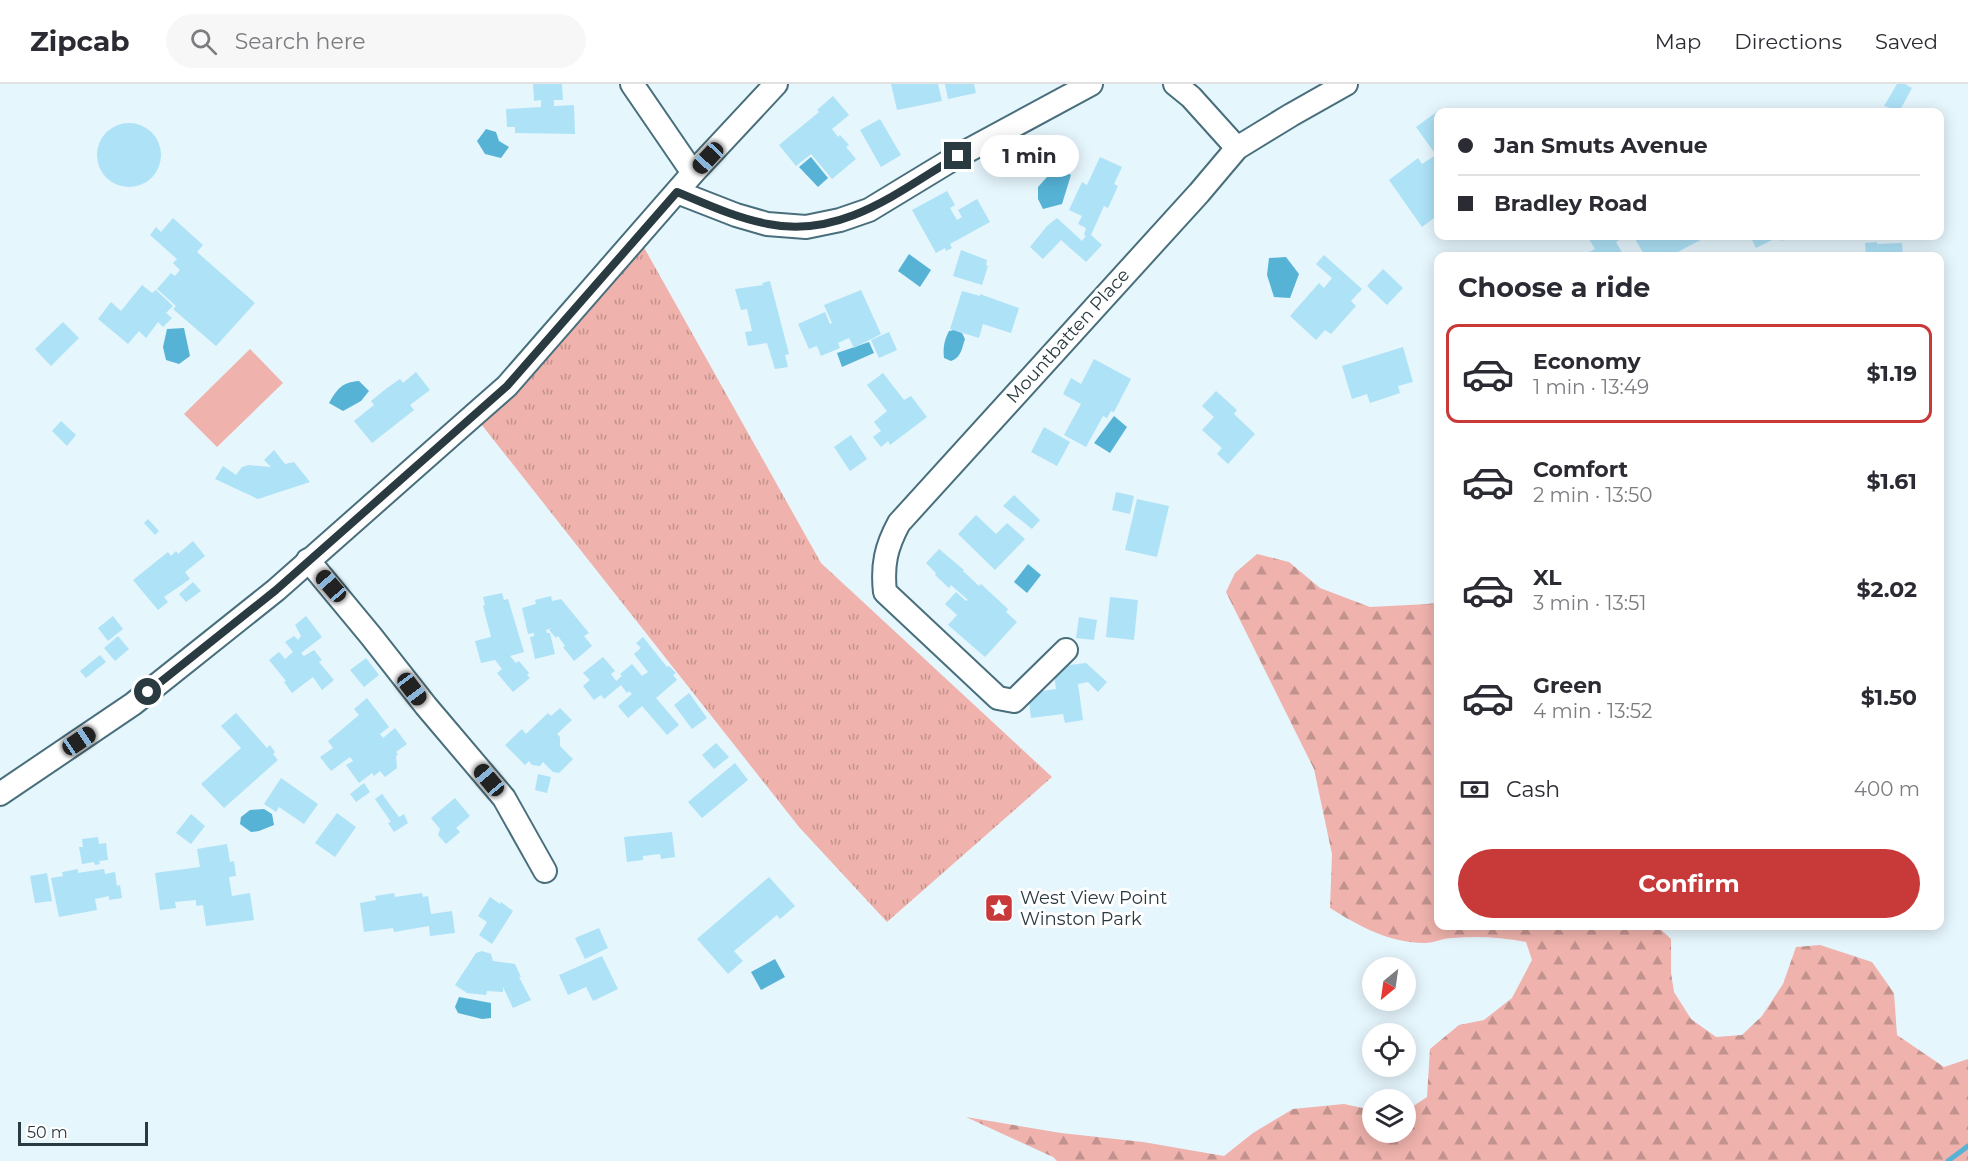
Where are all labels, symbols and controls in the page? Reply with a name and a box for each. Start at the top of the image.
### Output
search box [166,14,586,68]
text: Zipcab [30,24,130,58]
icon: search [187,25,220,58]
text: Search here [235,28,366,55]
text: Map [1655,29,1701,54]
text: Directions [1734,29,1842,54]
text: Saved [1875,29,1938,54]
text: Jan Smuts Avenue [1494,132,1708,159]
callout: 1 min [979,135,1078,177]
car [689,139,727,177]
route end [944,142,971,169]
text: 1 min [1002,144,1057,168]
text: Bradley Road [1494,190,1648,217]
street label: Mountbatten Place [1002,264,1134,408]
text: Choose a ride [1458,271,1650,304]
icon: car [1461,347,1515,401]
text: Economy [1533,348,1641,375]
text: $1.19 [1867,360,1917,387]
text: 1 min · 13:49 [1533,375,1649,399]
icon: car [1461,455,1515,509]
text: Comfort [1533,456,1628,483]
text: $1.61 [1866,468,1917,495]
text: 2 min · 13:50 [1533,483,1653,507]
icon: car [1461,563,1515,617]
text: XL [1533,564,1562,591]
car [312,567,350,605]
text: $2.02 [1856,576,1917,603]
text: 3 min · 13:51 [1533,591,1646,615]
car [394,669,430,709]
icon: car [1461,671,1515,725]
text: Green [1533,672,1602,699]
route start [134,678,161,705]
text: $1.50 [1861,684,1917,711]
text: 4 min · 13:52 [1533,699,1652,723]
car [59,723,99,759]
car [471,760,507,800]
icon: cash [1458,773,1491,806]
text: Cash [1506,776,1560,803]
text: 400 m [1854,777,1920,801]
button: Confirm [1458,849,1920,918]
place label: West View Point Winston Park [1020,887,1167,930]
place icon: West View Point Winston Park [983,892,1015,924]
north arrow [1362,957,1416,1011]
map controls [1362,957,1416,1143]
button: locate [1362,1023,1416,1077]
button: layers [1362,1089,1416,1143]
scale bar [18,1119,148,1146]
text: 50 m [27,1123,68,1142]

